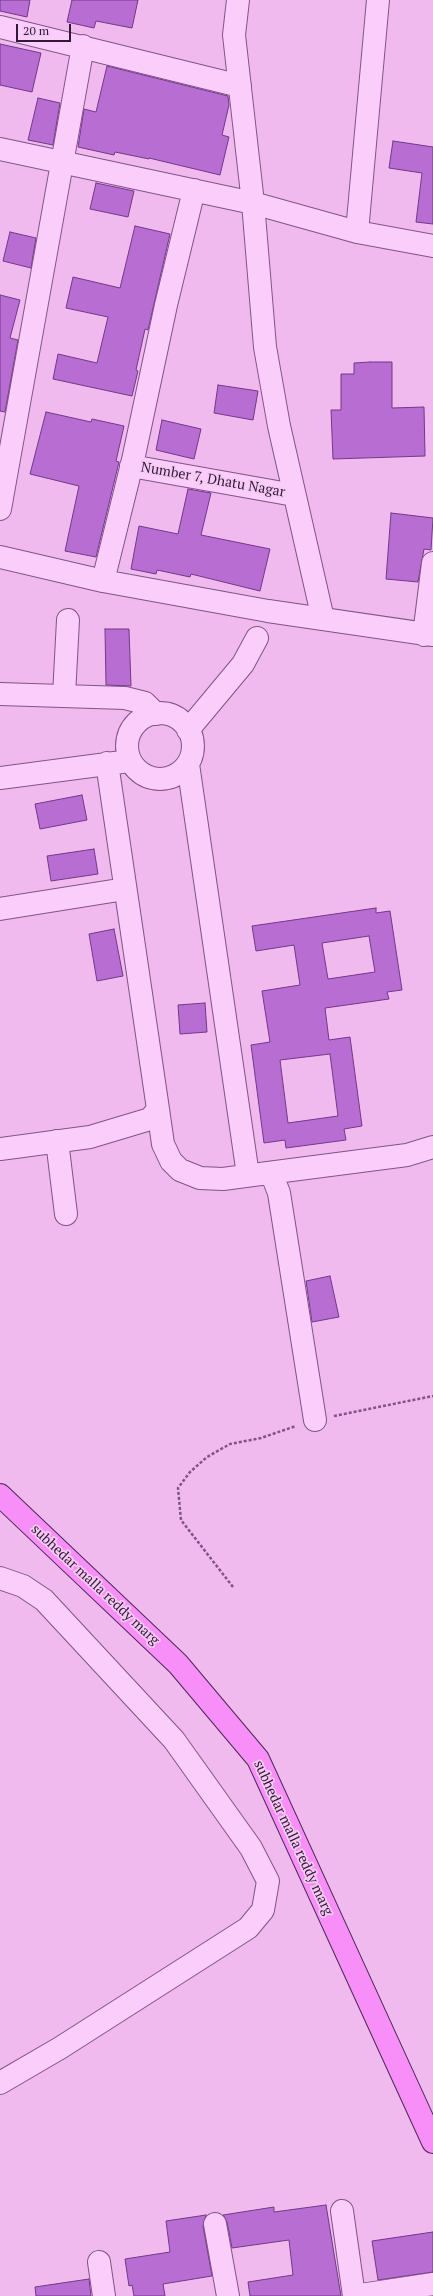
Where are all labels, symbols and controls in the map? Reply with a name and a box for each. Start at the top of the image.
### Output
scale bar [18,16,73,42]
text: 20 m [23,23,49,38]
street label: Number 7, Dhatu Nagar [140,459,286,501]
street label: subhedar malla reddy marg [27,1521,163,1649]
street label: subhedar malla reddy marg [250,1758,336,1918]

